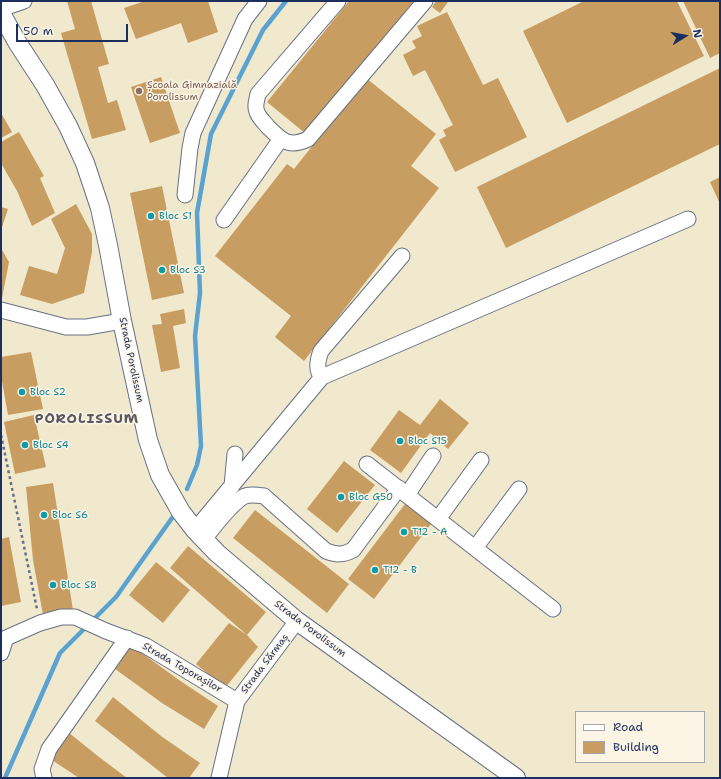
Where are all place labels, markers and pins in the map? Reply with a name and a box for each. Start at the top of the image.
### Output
place label: Școala Gimnazială Porolissum [147,79,237,102]
marker: Școala Gimnazială Porolissum [134,86,144,96]
place label: Bloc S1 [159,210,192,222]
marker: Bloc S1 [146,211,156,221]
place label: Bloc S3 [170,264,206,276]
marker: Bloc S3 [157,265,167,275]
place label: Bloc S2 [30,386,66,398]
marker: Bloc S2 [17,387,27,397]
place label: Bloc S15 [408,435,447,447]
marker: Bloc S15 [395,436,405,446]
place label: Bloc S4 [33,439,69,451]
marker: Bloc S4 [20,440,30,450]
place label: Bloc G50 [349,491,393,503]
marker: Bloc G50 [336,492,346,502]
place label: Bloc S6 [52,509,88,521]
marker: Bloc S6 [39,510,49,520]
place label: T12 - A [412,526,447,538]
marker: T12 - A [399,527,409,537]
place label: T12 - B [383,564,417,576]
marker: T12 - B [370,565,380,575]
place label: Bloc S8 [61,579,97,591]
marker: Bloc S8 [48,580,58,590]

